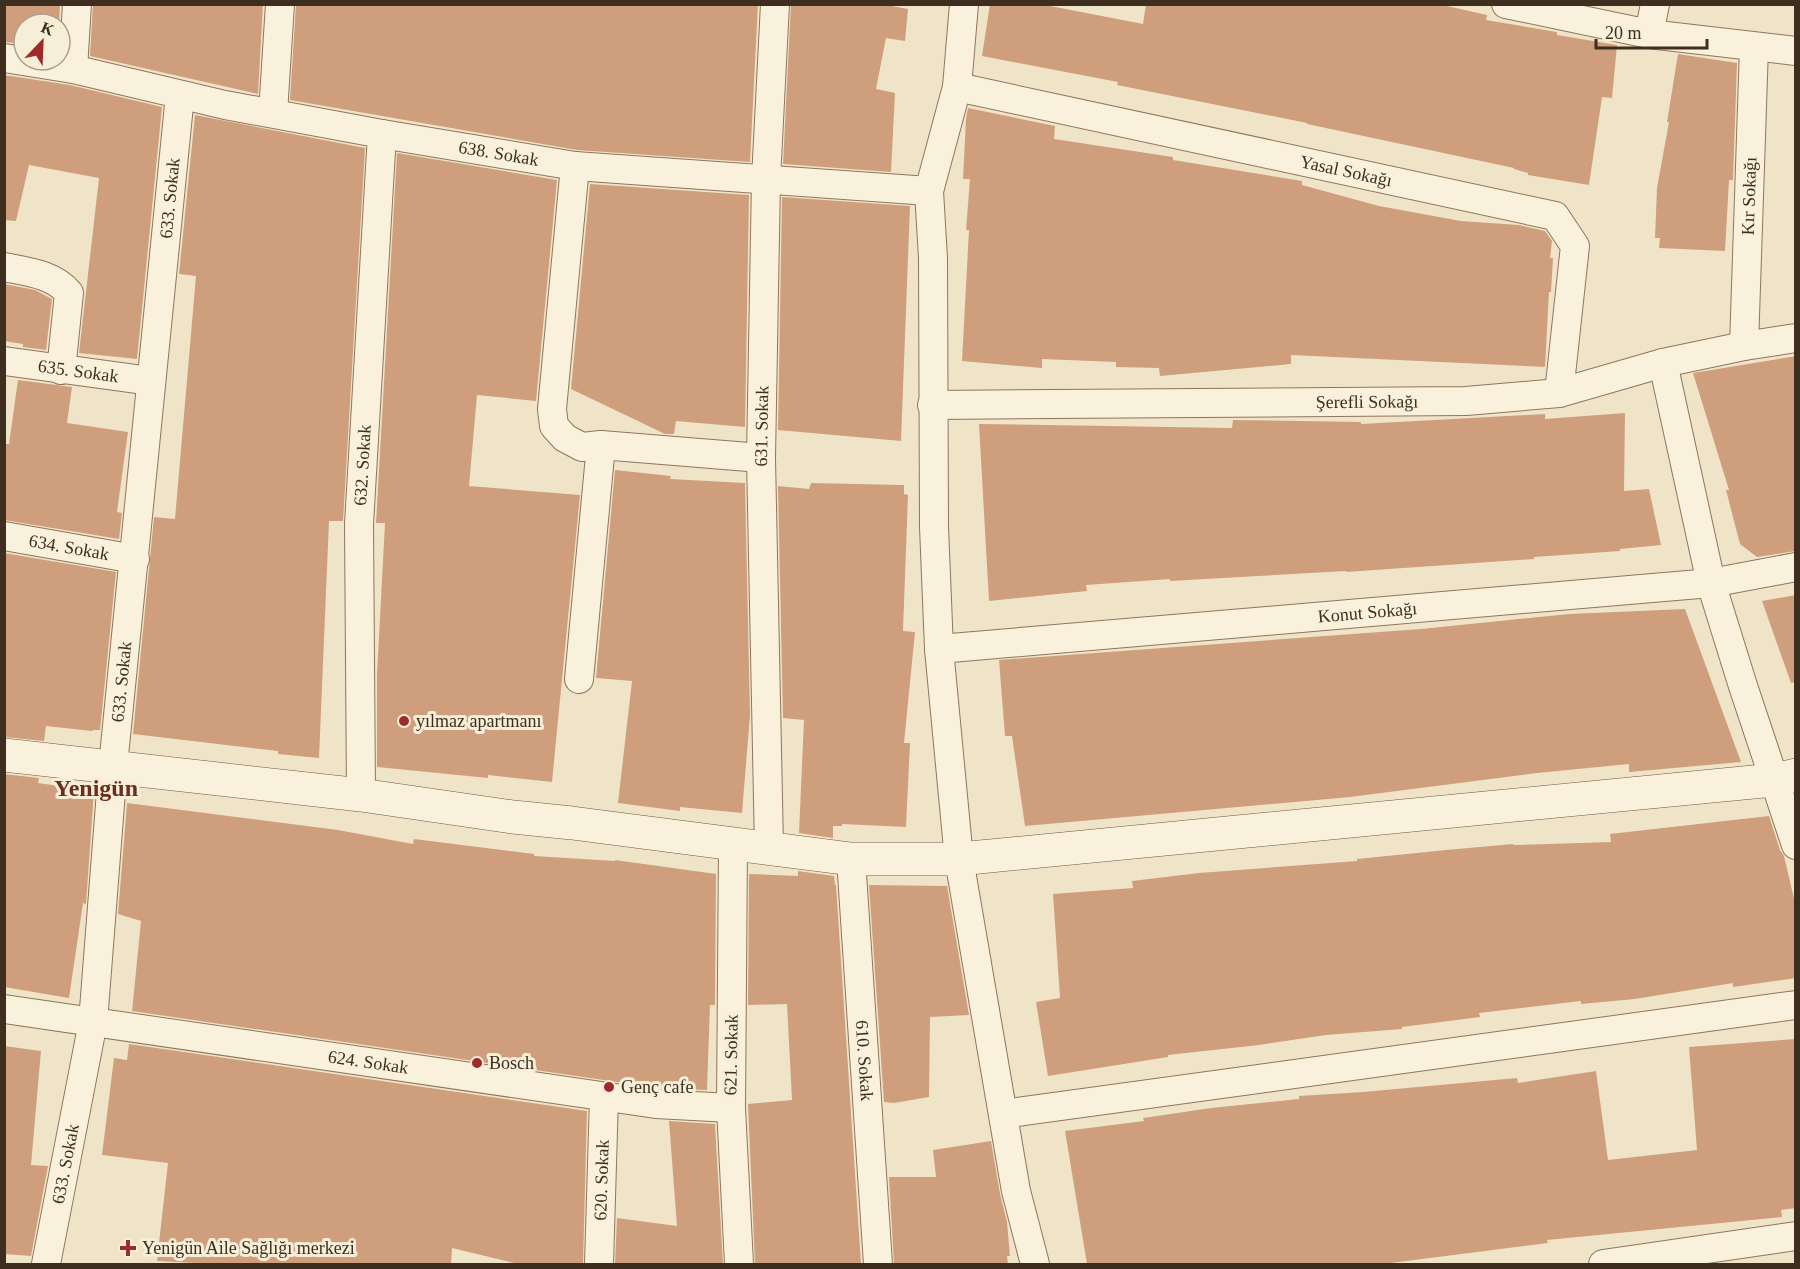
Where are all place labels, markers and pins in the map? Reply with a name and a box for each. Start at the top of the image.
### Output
place label: yılmaz apartmanı [416,711,541,731]
marker: yılmaz apartmanı [397,714,411,728]
place label: Bosch [489,1053,534,1073]
marker: Bosch [470,1056,484,1070]
place label: Genç cafe [621,1077,693,1097]
marker: Genç cafe [602,1080,616,1094]
place label: Yenigün Aile Sağlığı merkezi [142,1238,355,1258]
marker: Yenigün Aile Sağlığı merkezi [119,1239,137,1257]

